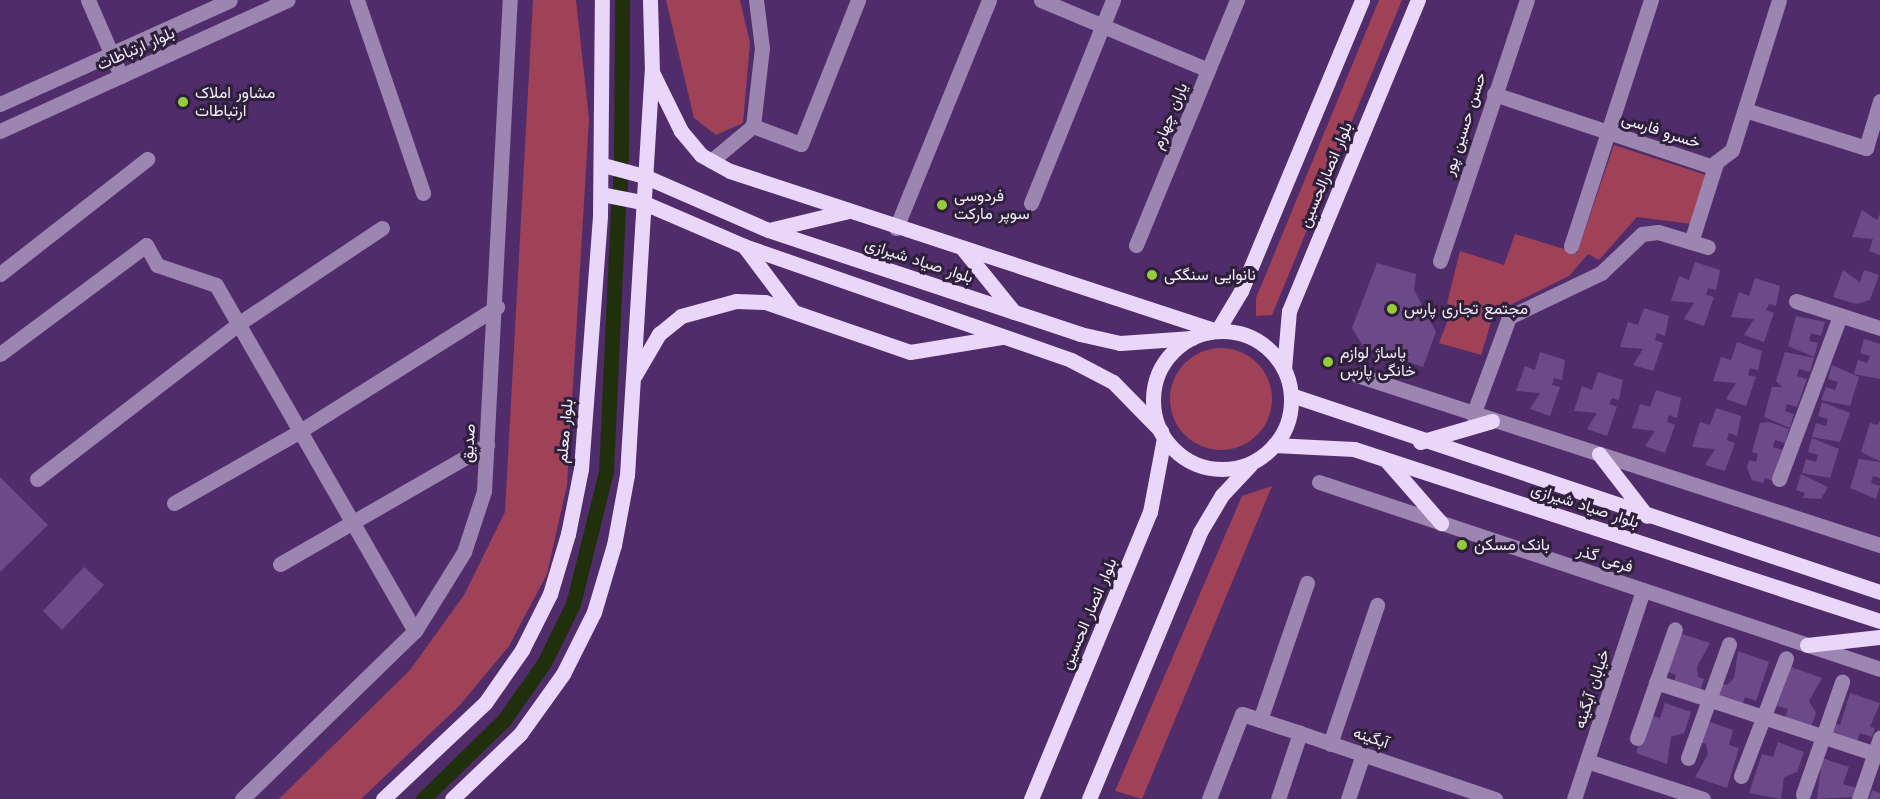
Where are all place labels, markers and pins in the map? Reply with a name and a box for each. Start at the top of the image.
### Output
place label: مشاور املاک ارتباطات [195,83,275,121]
marker: مشاور املاک ارتباطات [176,95,190,109]
place label: فردوسی سوپر مارکت [954,186,1030,224]
marker: فردوسی سوپر مارکت [935,198,949,212]
place label: نانوایی سنگکی [1164,265,1256,285]
marker: نانوایی سنگکی [1145,268,1159,282]
place label: مجتمع تجاری پارس [1404,299,1528,319]
marker: مجتمع تجاری پارس [1385,302,1399,316]
place label: پاساژ لوازم خانگی پارس [1340,343,1416,381]
marker: پاساژ لوازم خانگی پارس [1321,355,1335,369]
place label: بانک مسکن [1474,535,1550,555]
marker: بانک مسکن [1455,538,1469,552]

